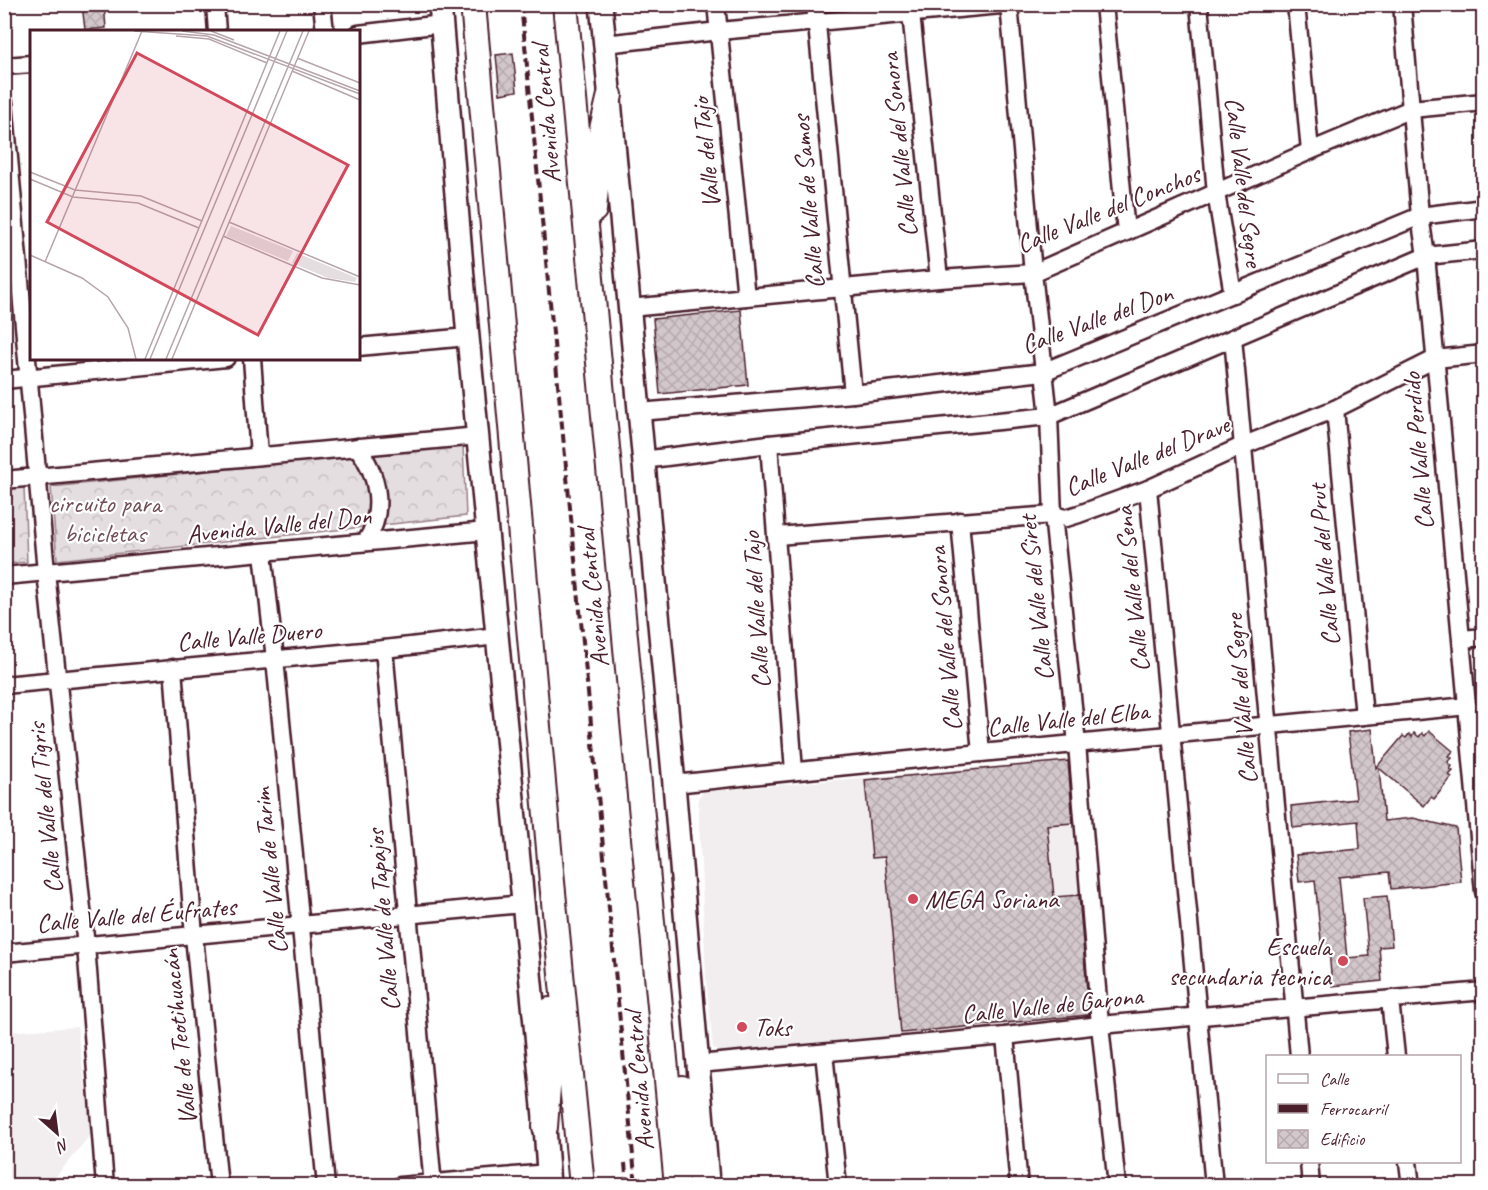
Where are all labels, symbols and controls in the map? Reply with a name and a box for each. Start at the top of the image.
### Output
inset map [30,30,360,360]
street label: Avenida Central [523,39,568,185]
street label: Calle Valle del Sonora [873,50,925,239]
street label: Valle del Tajo [683,93,728,210]
street label: Calle Valle del Segre [1217,95,1271,271]
street label: Calle Valle de Samos [784,112,832,290]
street label: Calle Valle del Conchos [1012,156,1206,261]
street label: Calle Valle del Don [1017,276,1178,362]
street label: Calle Valle Perdido [1395,369,1441,531]
street label: Calle Valle del Drave [1060,407,1237,504]
street label: Calle Valle del Prut [1300,480,1347,647]
park label: circuito para bicicletas [49,487,163,550]
street label: Avenida Valle del Don [185,499,373,551]
street label: Calle Valle del Sena [1107,503,1157,674]
street label: Calle Valle del Siret [1011,511,1061,682]
street label: Avenida Central [569,523,617,669]
street label: Calle Valle del Tajo [734,529,778,689]
street label: Calle Valle del Sonora [920,544,969,733]
street label: Calle Valle del Segre [1217,610,1265,785]
street label: Calle Valle Duero [175,613,324,659]
street label: Calle Valle del Elba [985,694,1153,744]
street label: Calle Valle del Tigris [19,719,70,895]
street label: Calle Valle de Tarim [245,784,295,956]
street label: Calle Valle de Tapajos [358,826,407,1012]
place label: MEGA Soriana [925,883,1060,916]
street label: Calle Valle del Éufrates [35,890,239,940]
marker: MEGA Soriana [906,892,920,906]
place label: Escuela secundaria tecnica [1168,930,1333,993]
street label: Valle de Teotihuacán [153,946,205,1127]
marker: Escuela secundaria tecnica [1336,954,1350,968]
street label: Calle Valle de Garona [960,979,1146,1031]
street label: Avenida Central [616,1006,661,1152]
place label: Toks [754,1011,793,1044]
marker: Toks [735,1020,749,1034]
legend [1266,1055,1461,1163]
text: Calle [1320,1068,1349,1090]
text: Ferrocarril [1320,1098,1389,1120]
north arrow [27,1103,87,1163]
text: Edificio [1320,1128,1366,1150]
text: N [52,1134,73,1158]

